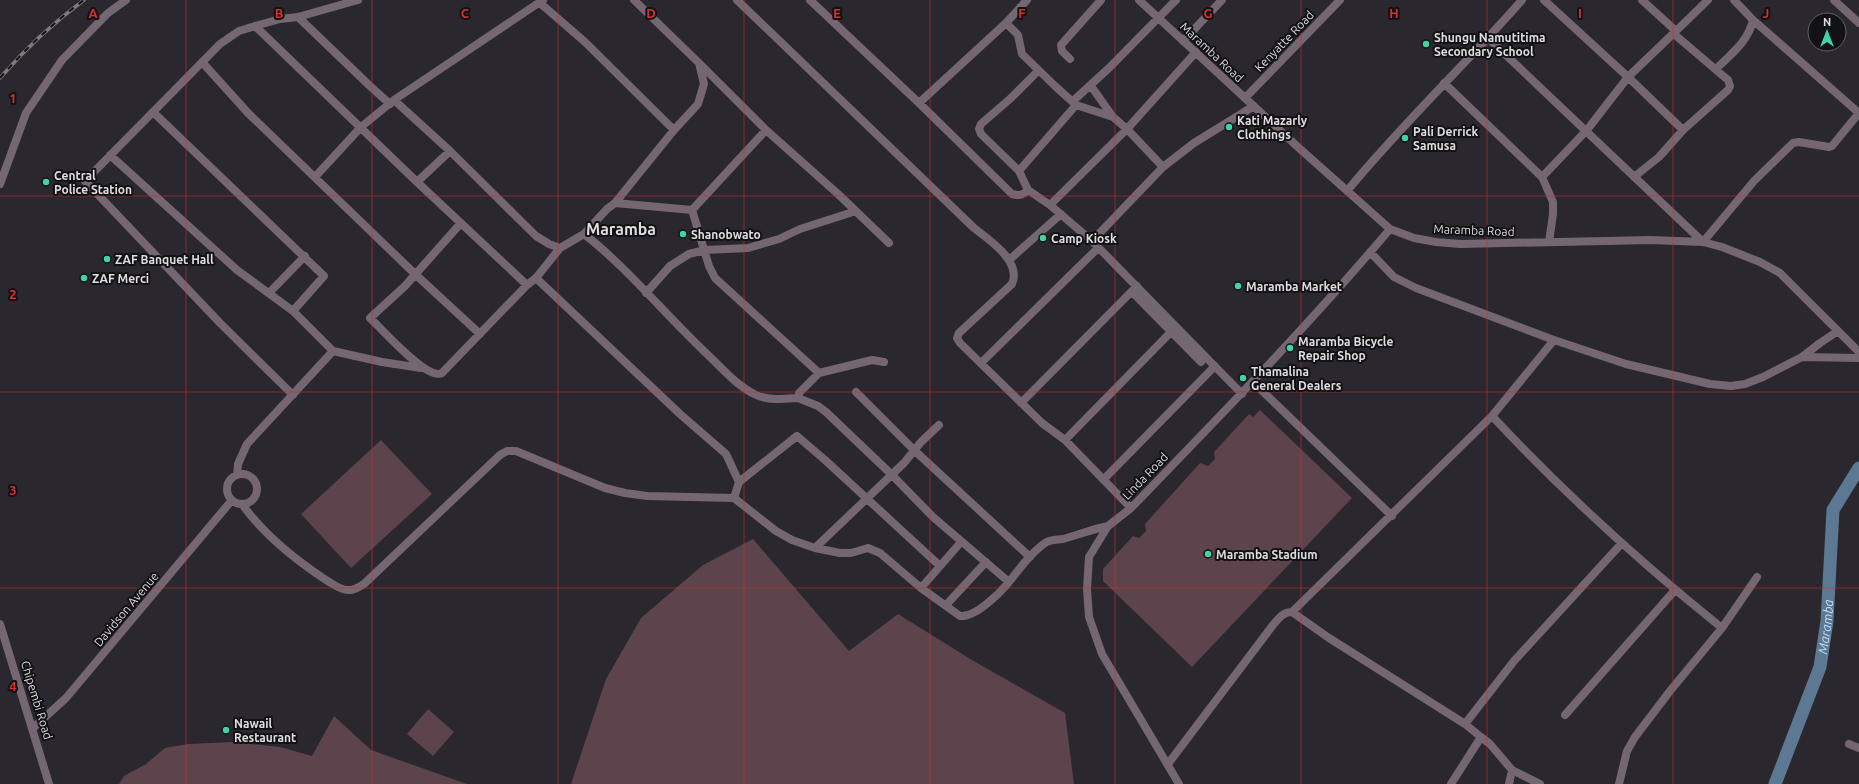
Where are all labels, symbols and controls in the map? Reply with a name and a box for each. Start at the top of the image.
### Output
text: A [88,6,98,20]
text: B [275,6,284,20]
text: C [461,6,470,20]
text: D [646,6,656,20]
text: E [833,6,841,20]
text: F [1018,6,1026,20]
text: G [1204,6,1213,20]
text: H [1389,6,1399,20]
text: I [1578,6,1582,20]
text: J [1763,6,1769,20]
street label: Kenyatte Road [1252,8,1316,74]
north arrow [1807,12,1847,52]
text: N [1823,16,1831,28]
street label: Maramba Road [1178,20,1246,84]
place label: Shungu Namutitima Secondary School [1434,31,1546,58]
marker: Shungu Namutitima Secondary School [1421,39,1431,49]
text: 1 [9,91,17,105]
place label: Kati Mazarly Clothings [1237,114,1308,141]
marker: Kati Mazarly Clothings [1224,122,1234,132]
place label: Pali Derrick Samusa [1413,125,1478,152]
marker: Pali Derrick Samusa [1400,133,1410,143]
place label: Central Police Station [54,169,132,196]
marker: Central Police Station [41,177,51,187]
district label: Maramba [586,220,656,238]
street label: Maramba Road [1433,222,1515,238]
place label: Shanobwato [691,228,761,241]
marker: Shanobwato [678,229,688,239]
place label: Camp Kiosk [1051,232,1117,245]
marker: Camp Kiosk [1038,233,1048,243]
place label: ZAF Banquet Hall [115,253,214,266]
marker: ZAF Banquet Hall [102,254,112,264]
place label: ZAF Merci [92,272,149,285]
marker: ZAF Merci [79,273,89,283]
place label: Maramba Market [1246,280,1342,293]
marker: Maramba Market [1233,281,1243,291]
text: 2 [9,287,17,301]
place label: Maramba Bicycle Repair Shop [1298,335,1394,362]
marker: Maramba Bicycle Repair Shop [1285,343,1295,353]
place label: Thamalina General Dealers [1251,365,1342,392]
marker: Thamalina General Dealers [1238,373,1248,383]
street label: Linda Road [1120,450,1170,502]
text: 3 [9,483,17,497]
place label: Maramba Stadium [1216,548,1318,561]
marker: Maramba Stadium [1203,549,1213,559]
street label: Davidson Avenue [91,569,161,649]
water label: Maramba [1815,599,1835,655]
street label: Chipembi Road [19,659,55,741]
text: 4 [9,679,17,693]
place label: Nawail Restaurant [234,717,296,744]
marker: Nawail Restaurant [221,725,231,735]

